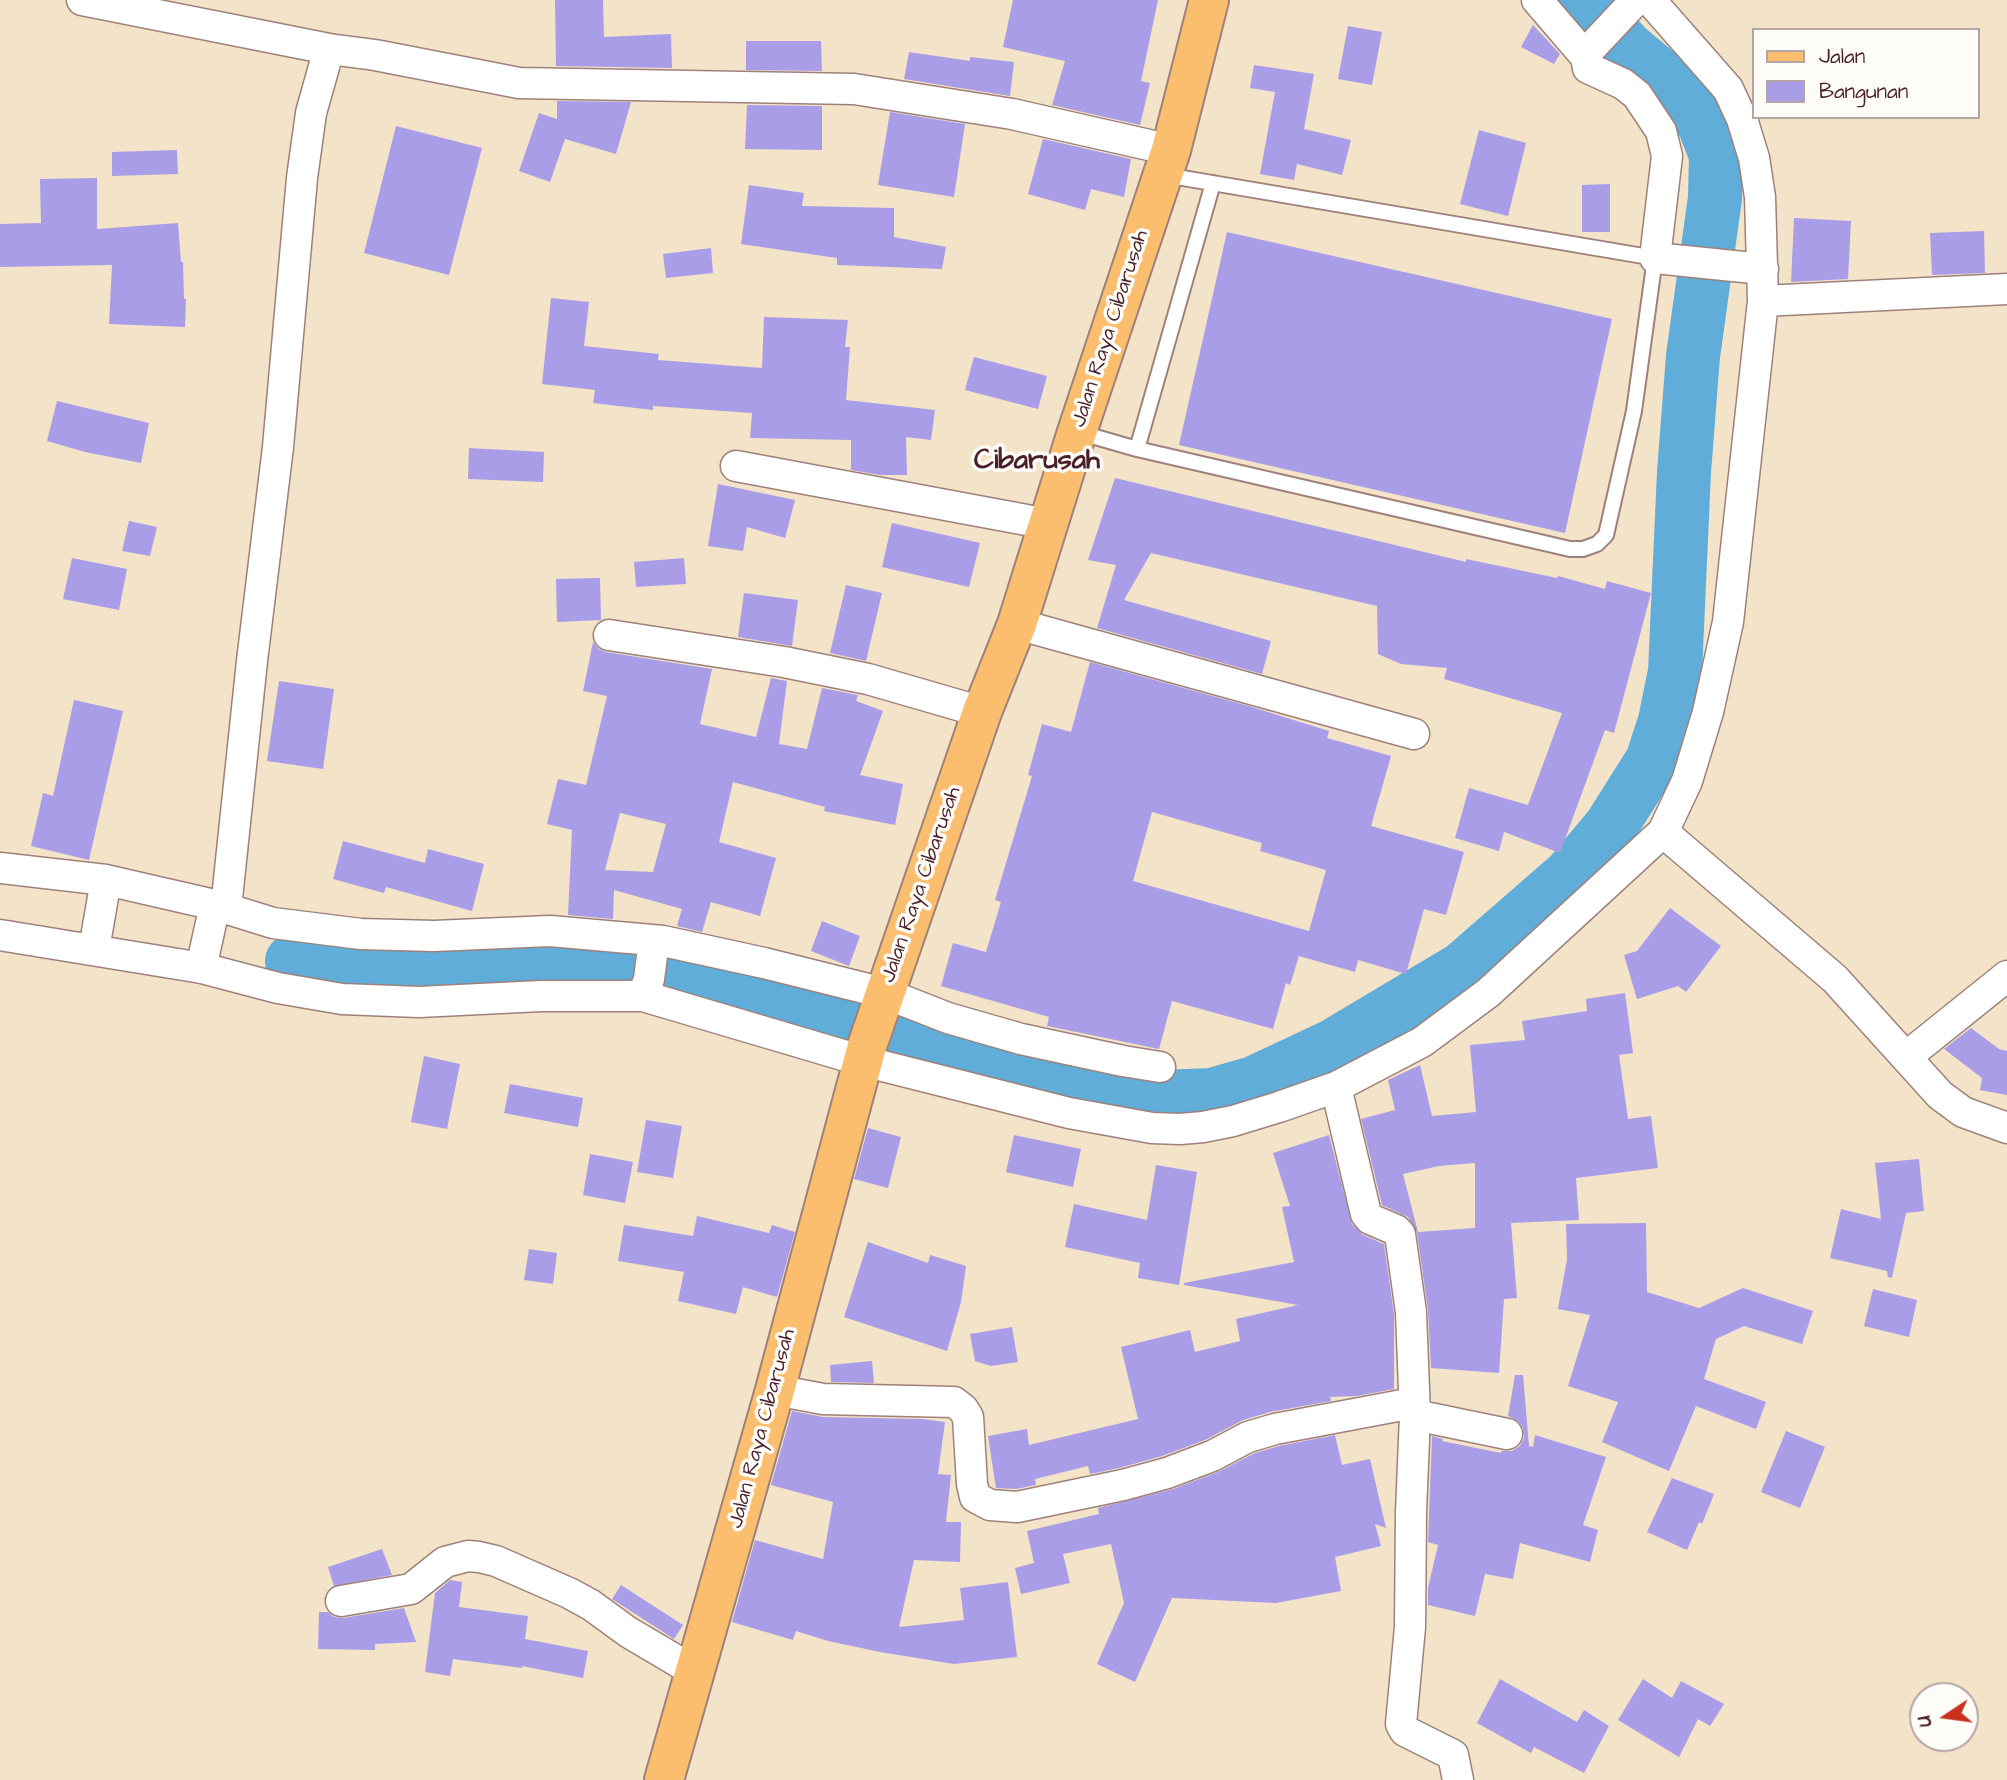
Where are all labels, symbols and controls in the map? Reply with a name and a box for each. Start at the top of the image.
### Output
legend [1752,28,1979,119]
text: Jalan [1819,42,1865,71]
text: Bangunan [1819,77,1908,106]
street label: Jalan Raya Cibarusah [1067,227,1155,431]
district label: Cibarusah [974,445,1100,479]
street label: Jalan Raya Cibarusah [877,784,967,986]
street label: Jalan Raya Cibarusah [724,1327,802,1531]
north arrow [1909,1682,1979,1752]
text: U [1911,1713,1939,1730]

